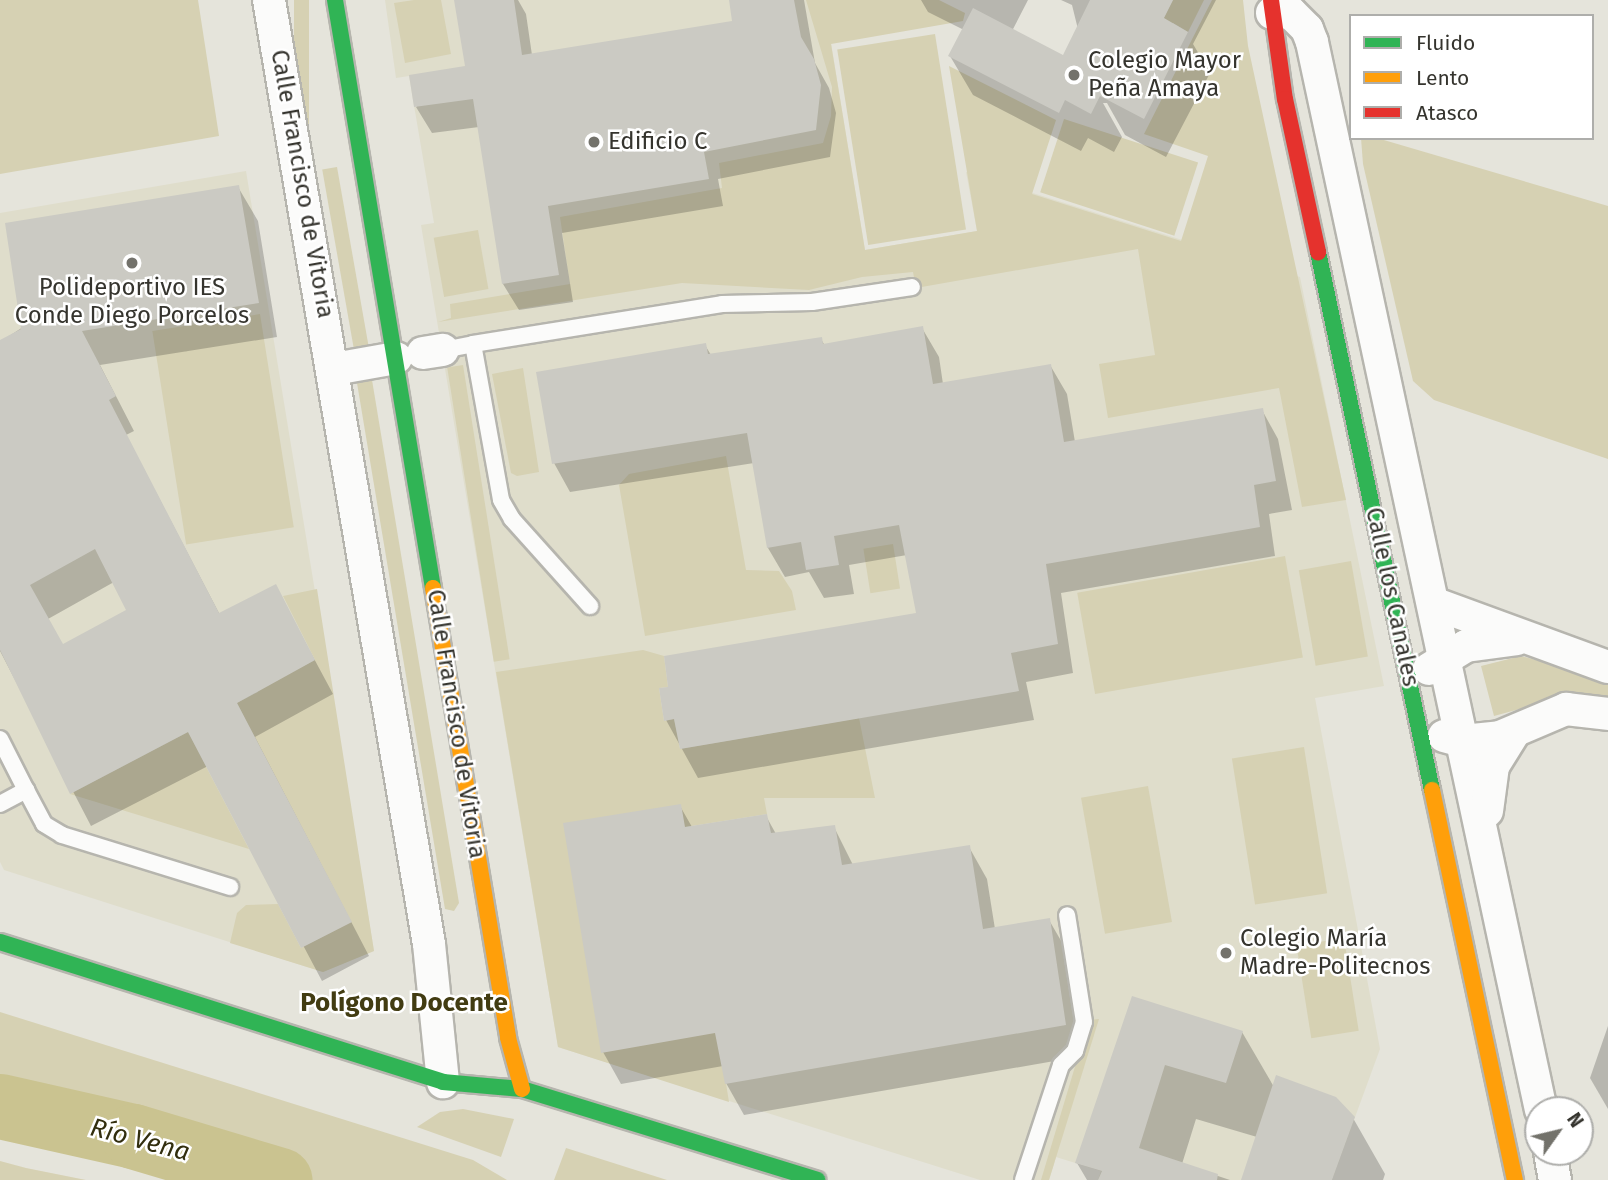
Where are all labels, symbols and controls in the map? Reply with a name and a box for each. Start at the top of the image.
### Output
legend [1349,14,1594,140]
text: Fluido [1416,30,1475,56]
place label: Colegio Mayor Peña Amaya [1088,47,1241,103]
street label: Calle Francisco de Vitoria [264,48,340,320]
text: Lento [1416,65,1469,91]
marker: Colegio Mayor Peña Amaya [1066,67,1082,83]
text: Atasco [1416,100,1478,126]
place label: Edificio C [608,128,707,156]
marker: Edificio C [586,134,602,150]
marker: Polideportivo IES Conde Diego Porcelos [124,255,140,271]
place label: Polideportivo IES Conde Diego Porcelos [15,274,249,330]
street label: Calle los Canales [1359,505,1425,689]
street label: Calle Francisco de Vitoria [421,587,491,861]
place label: Colegio María Madre-Politecnos [1240,925,1431,981]
marker: Colegio María Madre-Politecnos [1218,945,1234,961]
district label: Polígono Docente [300,987,508,1019]
north arrow [1524,1096,1594,1166]
text: N [1562,1108,1588,1132]
water label: Río Vena [87,1112,193,1168]

